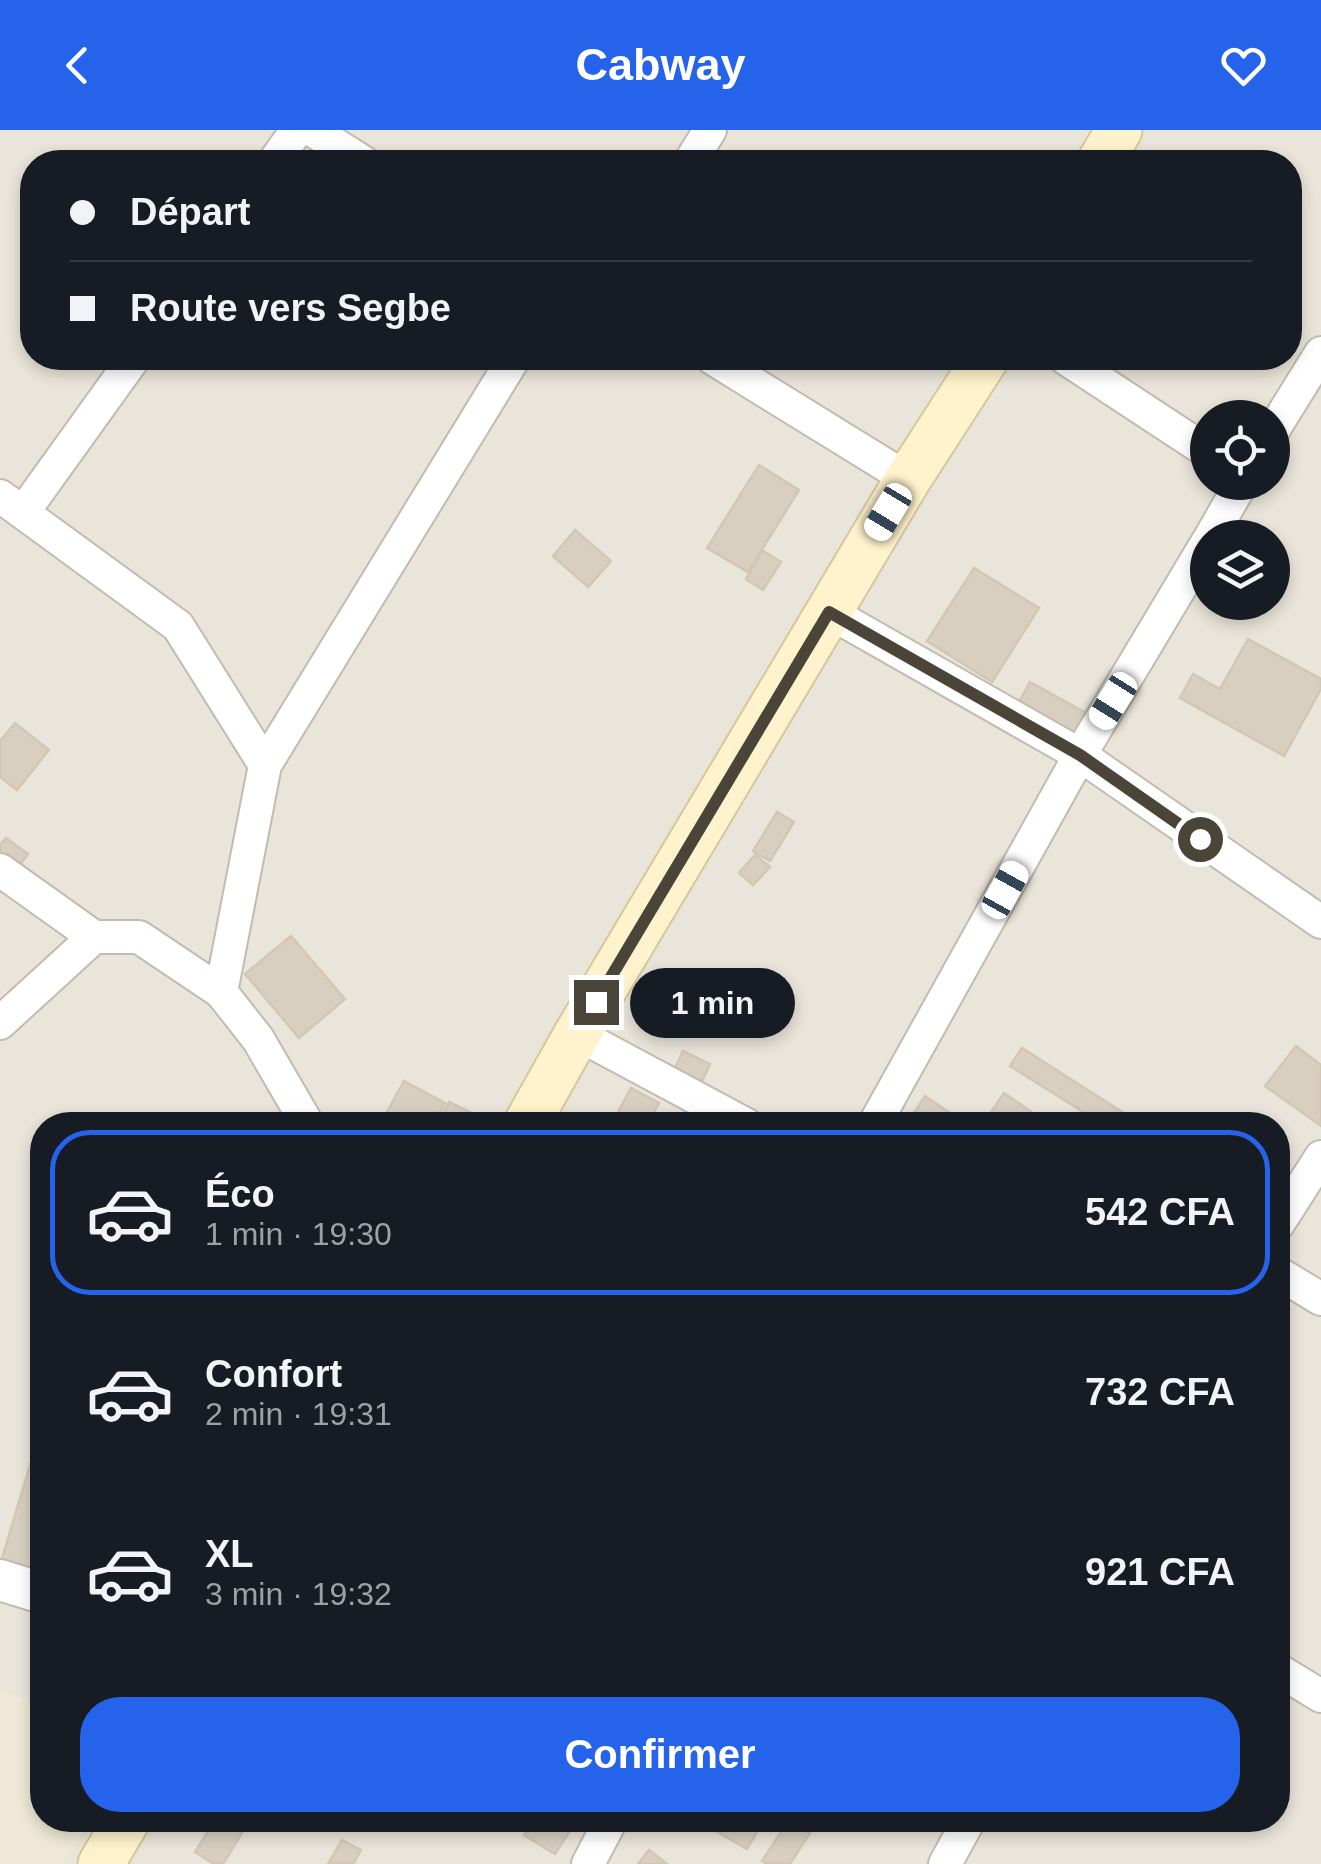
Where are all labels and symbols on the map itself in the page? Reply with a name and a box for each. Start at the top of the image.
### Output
car [860,479,916,545]
car [1084,668,1142,734]
route start [1178,817,1223,862]
car [977,856,1033,924]
callout: 1 min [631,967,796,1037]
route end [574,980,619,1025]

